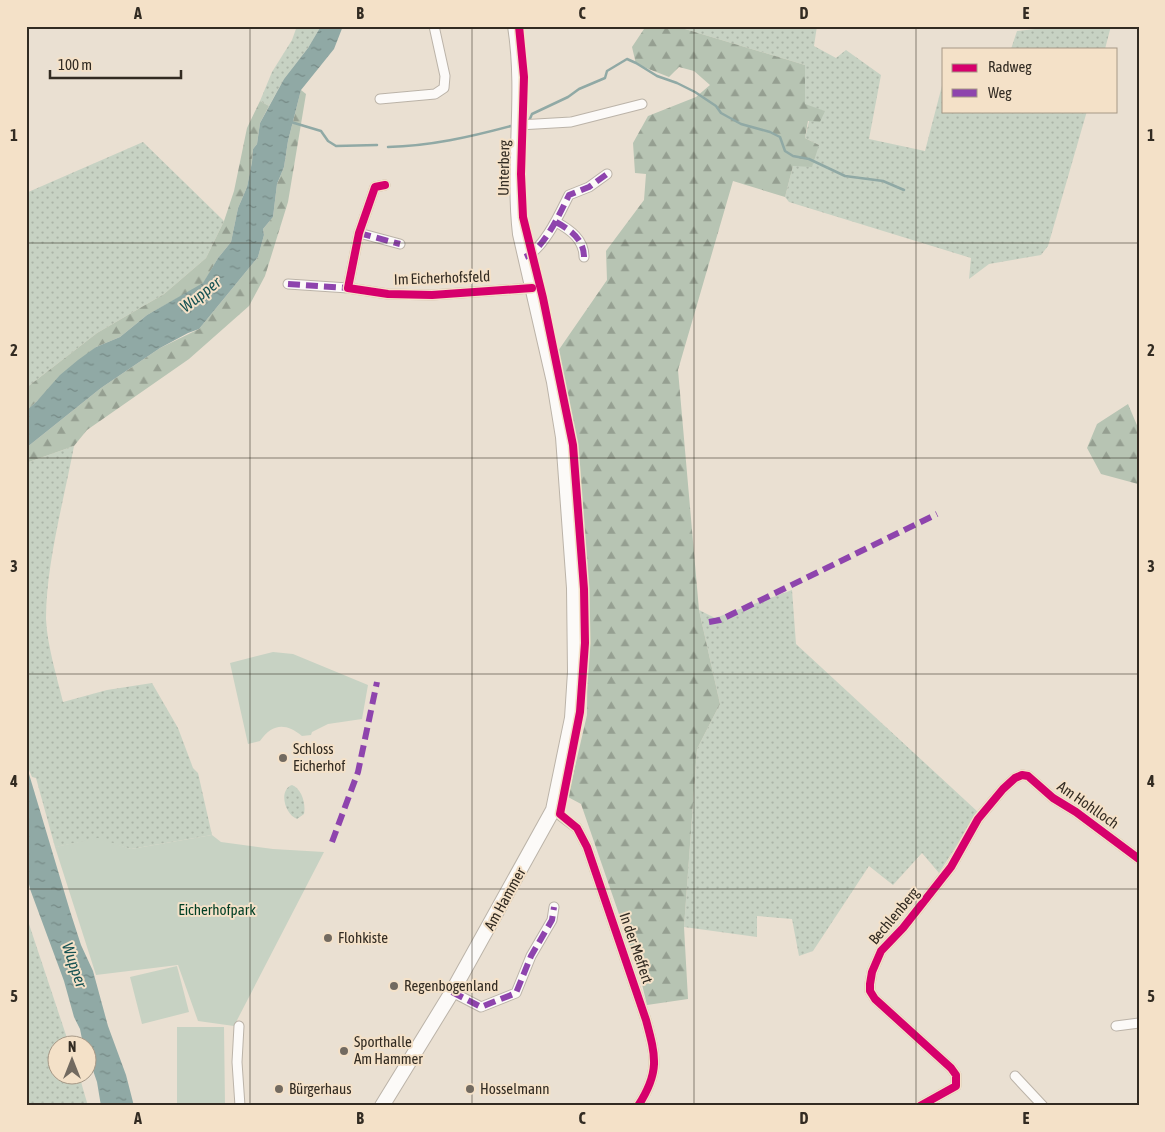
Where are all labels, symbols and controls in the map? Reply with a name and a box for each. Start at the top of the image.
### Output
text: A [133,4,142,22]
text: B [356,4,364,22]
text: C [578,4,586,22]
text: D [800,4,809,22]
text: E [1023,4,1030,22]
scale bar [50,48,181,80]
legend [942,48,1118,112]
text: 100 m [58,56,92,73]
text: Radweg [988,58,1032,75]
text: Weg [988,84,1012,101]
text: 1 [10,126,18,144]
text: 1 [1147,126,1155,144]
street label: Unterberg [495,139,512,196]
street label: Im Eicherhofsfeld [394,267,490,288]
water label: Wupper [176,272,225,316]
text: 2 [10,341,18,359]
text: 2 [1147,341,1155,359]
text: 3 [10,557,18,575]
text: 3 [1147,557,1155,575]
place label: Schloss Eicherhof [293,740,345,774]
marker: Schloss Eicherhof [277,752,289,764]
text: 4 [9,772,18,790]
text: 4 [1146,772,1155,790]
street label: Am Hohlloch [1054,777,1122,832]
street label: Am Hammer [480,864,529,933]
street label: Bechlenberg [865,883,923,948]
park label: Eicherhofpark [178,901,256,918]
street label: In der Meffert [616,910,657,986]
place label: Flohkiste [338,929,388,946]
marker: Flohkiste [322,932,334,944]
water label: Wupper [58,940,91,991]
place label: Regenbogenland [404,977,498,994]
marker: Regenbogenland [388,980,400,992]
text: 5 [10,987,18,1005]
text: 5 [1147,987,1155,1005]
place label: Sporthalle Am Hammer [354,1033,423,1067]
north arrow [48,1034,98,1084]
text: N [68,1039,76,1055]
marker: Sporthalle Am Hammer [338,1045,350,1057]
place label: Bürgerhaus [289,1080,352,1097]
place label: Hosselmann [480,1080,549,1097]
marker: Bürgerhaus [273,1083,285,1095]
marker: Hosselmann [464,1083,476,1095]
text: A [133,1109,142,1127]
text: B [356,1109,364,1127]
text: C [578,1109,586,1127]
text: D [800,1109,809,1127]
text: E [1023,1109,1030,1127]

